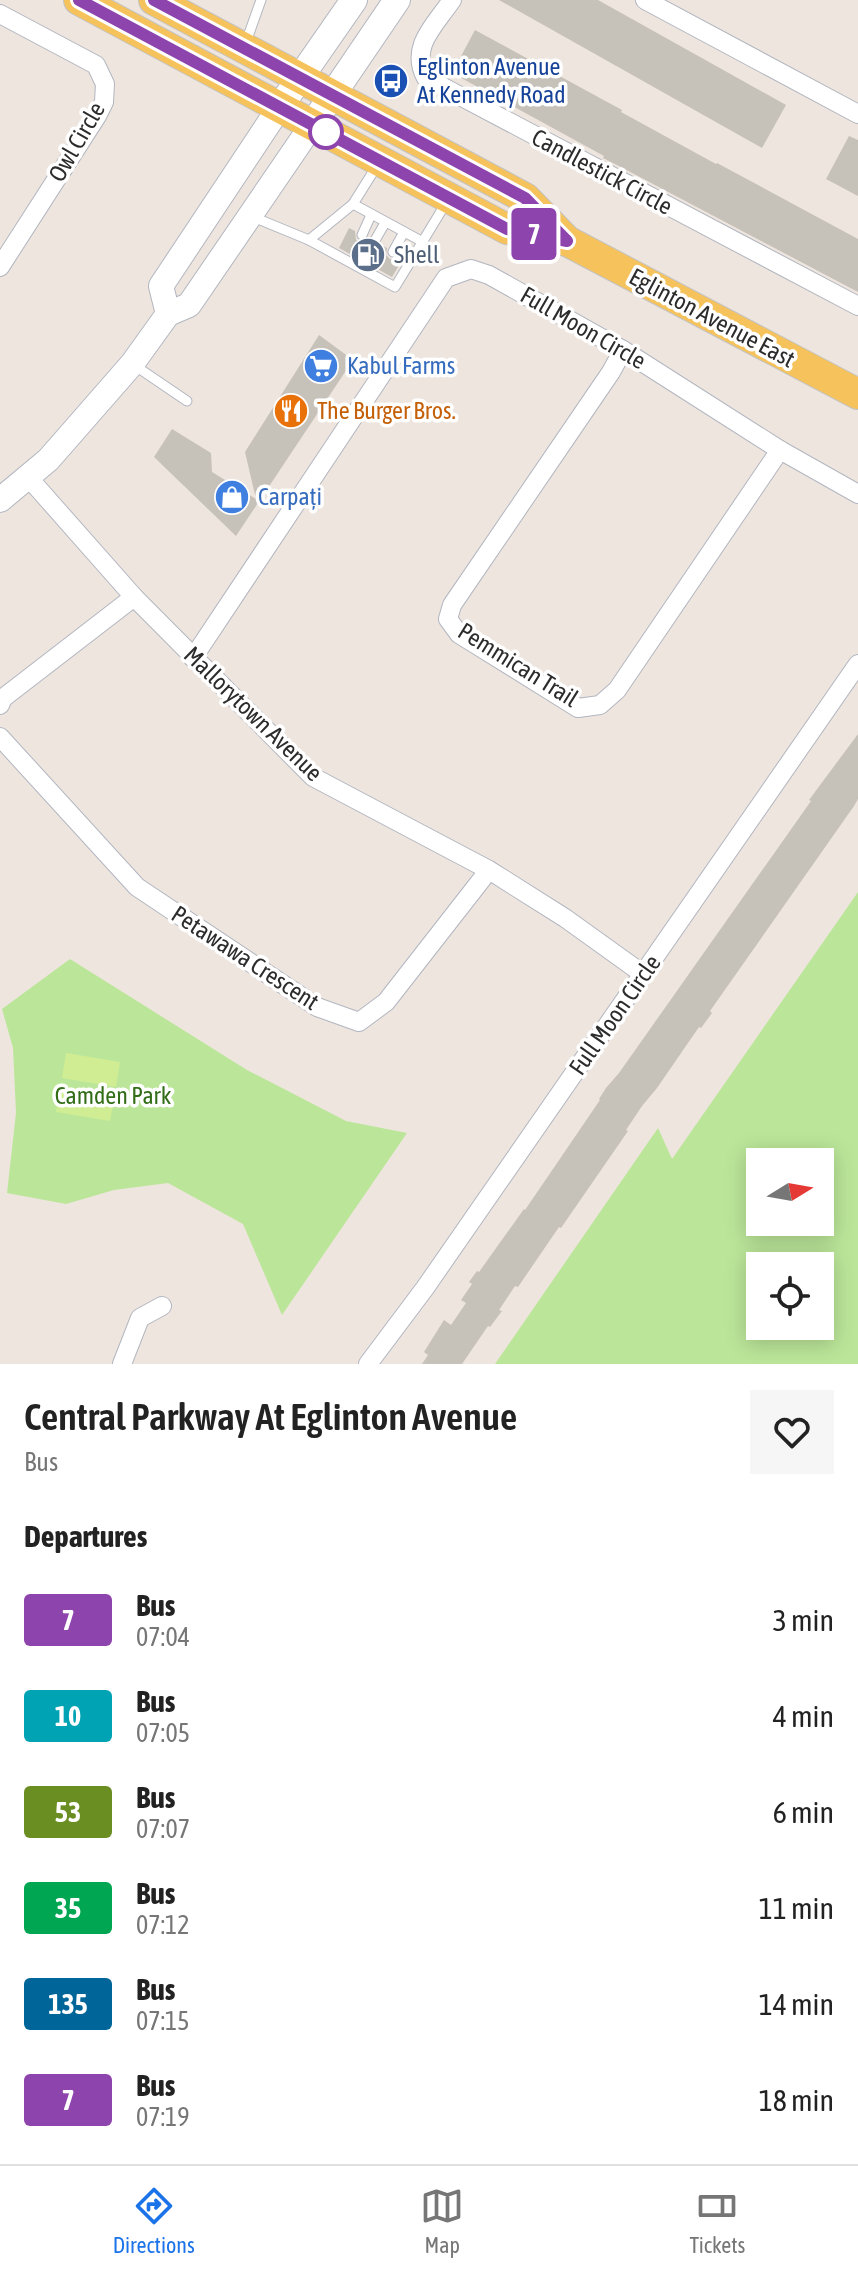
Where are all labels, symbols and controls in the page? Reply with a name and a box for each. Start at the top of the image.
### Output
place label: Eglinton Avenue At Kennedy Road [417,53,566,108]
bus stop icon: Eglinton Avenue At Kennedy Road [372,62,410,100]
street label: Owl Circle [43,97,110,186]
unlabelled marker [309,115,343,149]
street label: Candlestick Circle [528,123,677,220]
line badge: 7 [508,208,560,260]
text: 7 [527,218,541,250]
fuel station icon: Shell [349,236,387,274]
place label: Shell [394,241,440,268]
street label: Eglinton Avenue East [625,263,800,373]
street label: Full Moon Circle [516,281,651,374]
supermarket icon: Kabul Farms [302,347,340,385]
place label: Kabul Farms [347,352,455,379]
restaurant icon: The Burger Bros. [272,392,310,430]
place label: The Burger Bros. [317,397,456,424]
shop icon: Carpați [213,478,251,516]
place label: Carpați [258,483,322,510]
street label: Pemmican Trail [453,617,584,712]
street label: Mallorytown Avenue [179,641,328,786]
street label: Petawawa Crescent [167,900,324,1015]
street label: Full Moon Circle [563,950,666,1080]
park label: Camden Park [55,1082,172,1109]
north arrow [746,1148,834,1236]
map controls [746,1148,834,1340]
button: locate [746,1252,834,1340]
button: heart [750,1390,834,1474]
text: Central Parkway At Eglinton Avenue [24,1395,517,1438]
text: Bus [24,1447,58,1477]
text: Departures [24,1519,147,1553]
text: Bus [136,1588,175,1622]
text: 3 min [773,1603,834,1637]
text: 7 [61,1604,75,1636]
text: 07:04 [136,1622,190,1652]
text: Bus [136,1684,175,1718]
text: 4 min [773,1699,834,1733]
text: 10 [55,1700,81,1732]
text: 07:05 [136,1718,190,1748]
text: Bus [136,1780,175,1814]
text: 6 min [773,1795,834,1829]
text: 53 [55,1796,81,1828]
text: 07:07 [136,1814,190,1844]
text: Bus [136,1876,175,1910]
text: 11 min [759,1891,834,1925]
text: 35 [55,1892,81,1924]
text: 07:12 [136,1910,190,1940]
text: Bus [136,1972,175,2006]
text: 14 min [759,1987,834,2021]
text: 135 [48,1988,88,2020]
text: 07:15 [136,2006,190,2036]
text: Bus [136,2068,175,2102]
text: 18 min [759,2083,834,2117]
text: 7 [61,2084,75,2116]
text: 07:19 [136,2102,190,2132]
tab: Directions [113,2184,195,2258]
tab: Map [420,2184,464,2258]
tab: Tickets [690,2184,745,2258]

